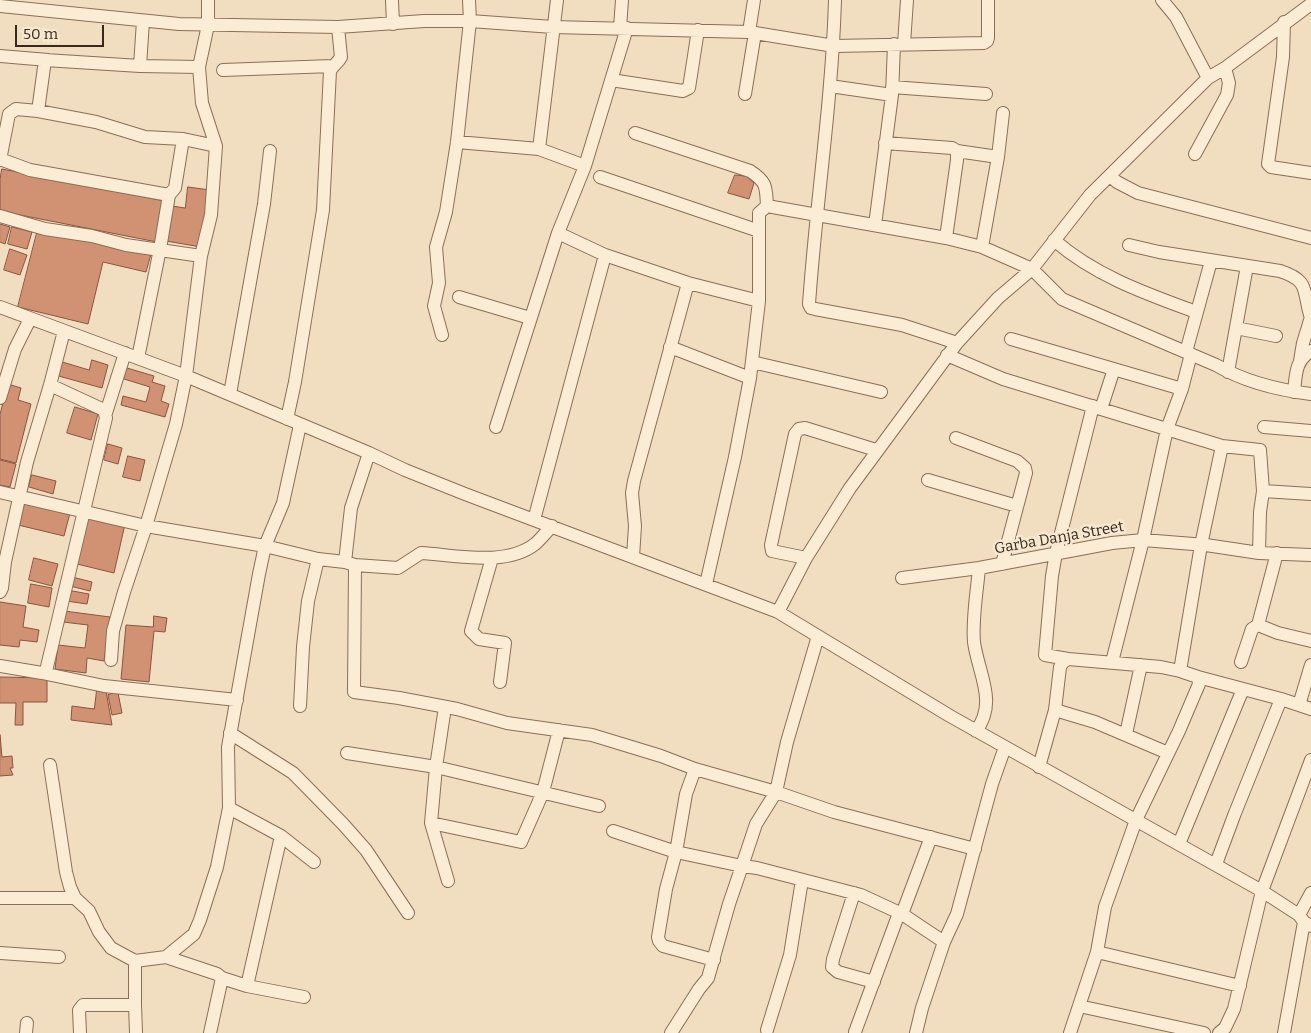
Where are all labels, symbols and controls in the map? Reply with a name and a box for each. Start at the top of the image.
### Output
scale bar [18,15,106,47]
text: 50 m [23,25,58,43]
street label: Garba Danja Street [993,518,1125,558]

